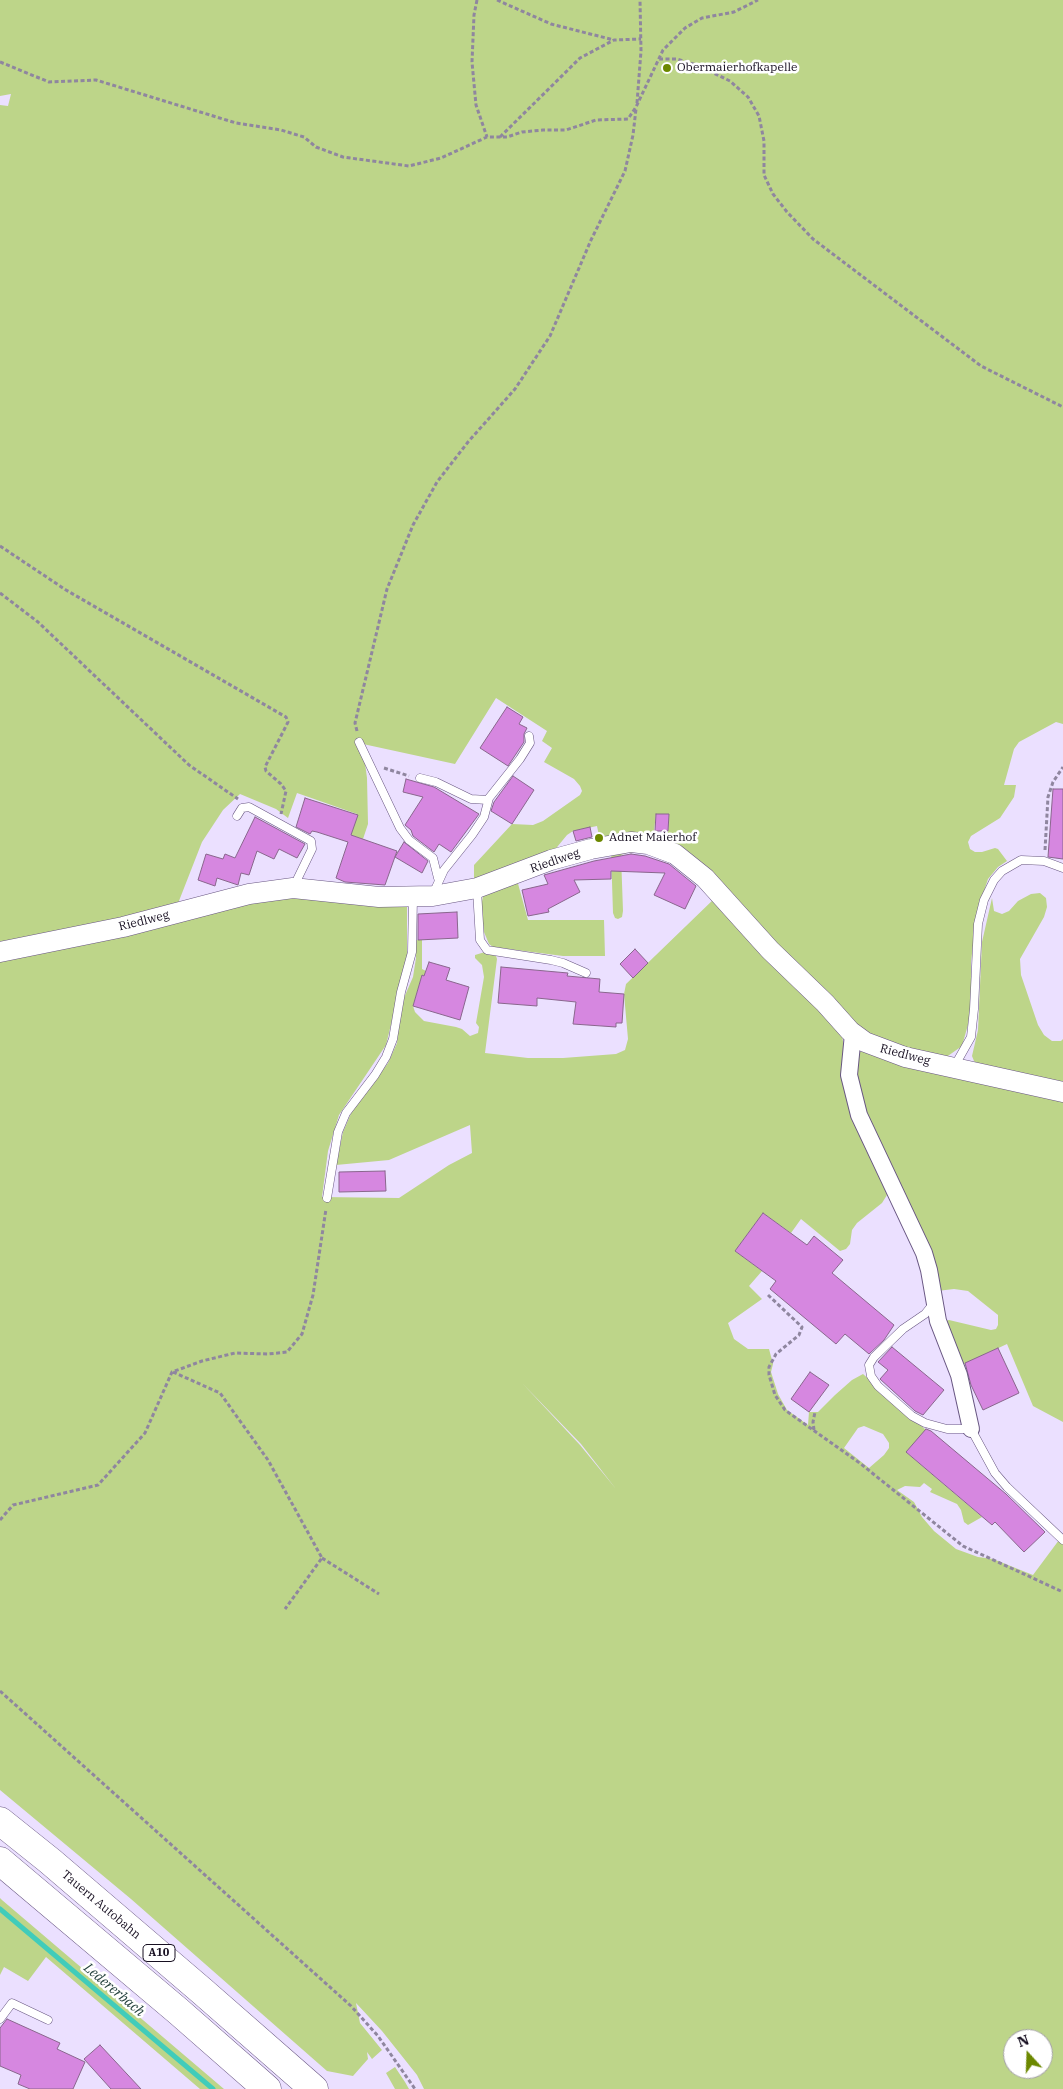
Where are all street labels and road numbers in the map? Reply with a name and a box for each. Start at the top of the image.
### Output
street label: Riedlweg [528,846,582,876]
street label: Riedlweg [117,908,171,934]
street label: Riedlweg [878,1041,932,1069]
street label: Tauern Autobahn [58,1868,144,1942]
road number: A10 [143,1945,175,1962]

